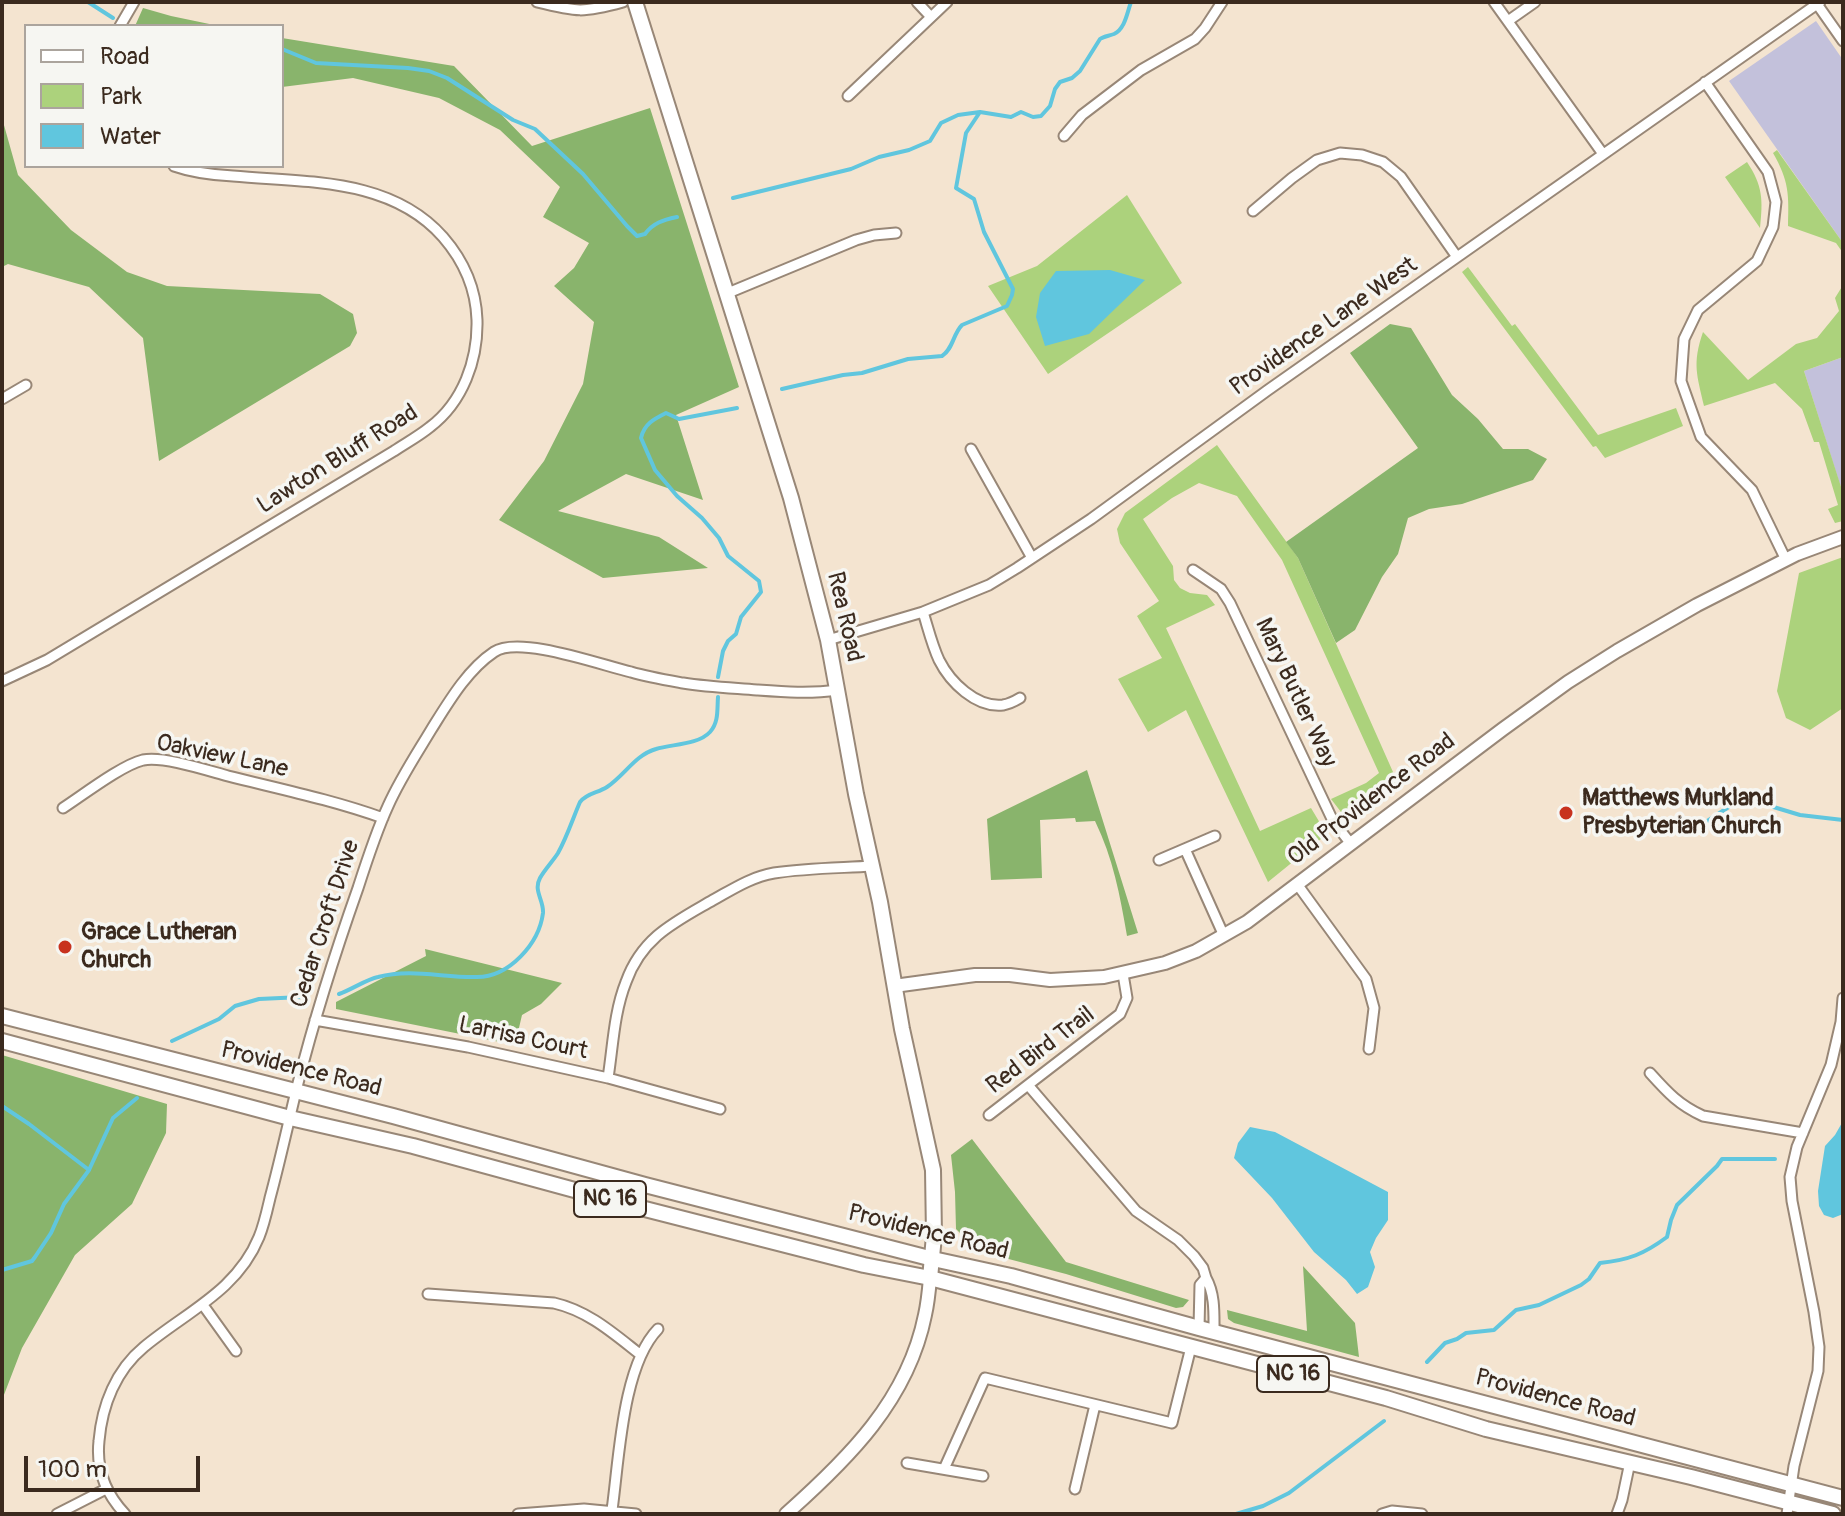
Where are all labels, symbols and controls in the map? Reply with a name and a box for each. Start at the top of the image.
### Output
legend [24,24,284,168]
text: Road [100,42,150,71]
text: Park [100,82,142,111]
text: Water [100,122,161,151]
street label: Providence Lane West [1225,251,1423,403]
street label: Lawton Bluff Road [252,399,424,521]
street label: Rea Road [820,569,868,665]
street label: Mary Butler Way [1248,614,1342,772]
street label: Old Providence Road [1282,728,1462,872]
street label: Oakview Lane [153,729,291,785]
place label: Matthews Murkland Presbyterian Church [1582,785,1781,841]
marker: Matthews Murkland Presbyterian Church [1557,804,1575,822]
street label: Cedar Croft Drive [285,836,367,1012]
place label: Grace Lutheran Church [81,919,237,975]
marker: Grace Lutheran Church [56,938,74,956]
street label: Red Bird Trail [981,1001,1101,1101]
street label: Larrisa Court [456,1011,590,1067]
street label: Providence Road [218,1036,384,1104]
road number: NC 16 [574,1181,646,1217]
street label: Providence Road [845,1199,1011,1267]
road number: NC 16 [1257,1356,1329,1392]
street label: Providence Road [1472,1364,1638,1434]
scale bar [28,1440,204,1490]
text: 100 m [38,1455,107,1484]

